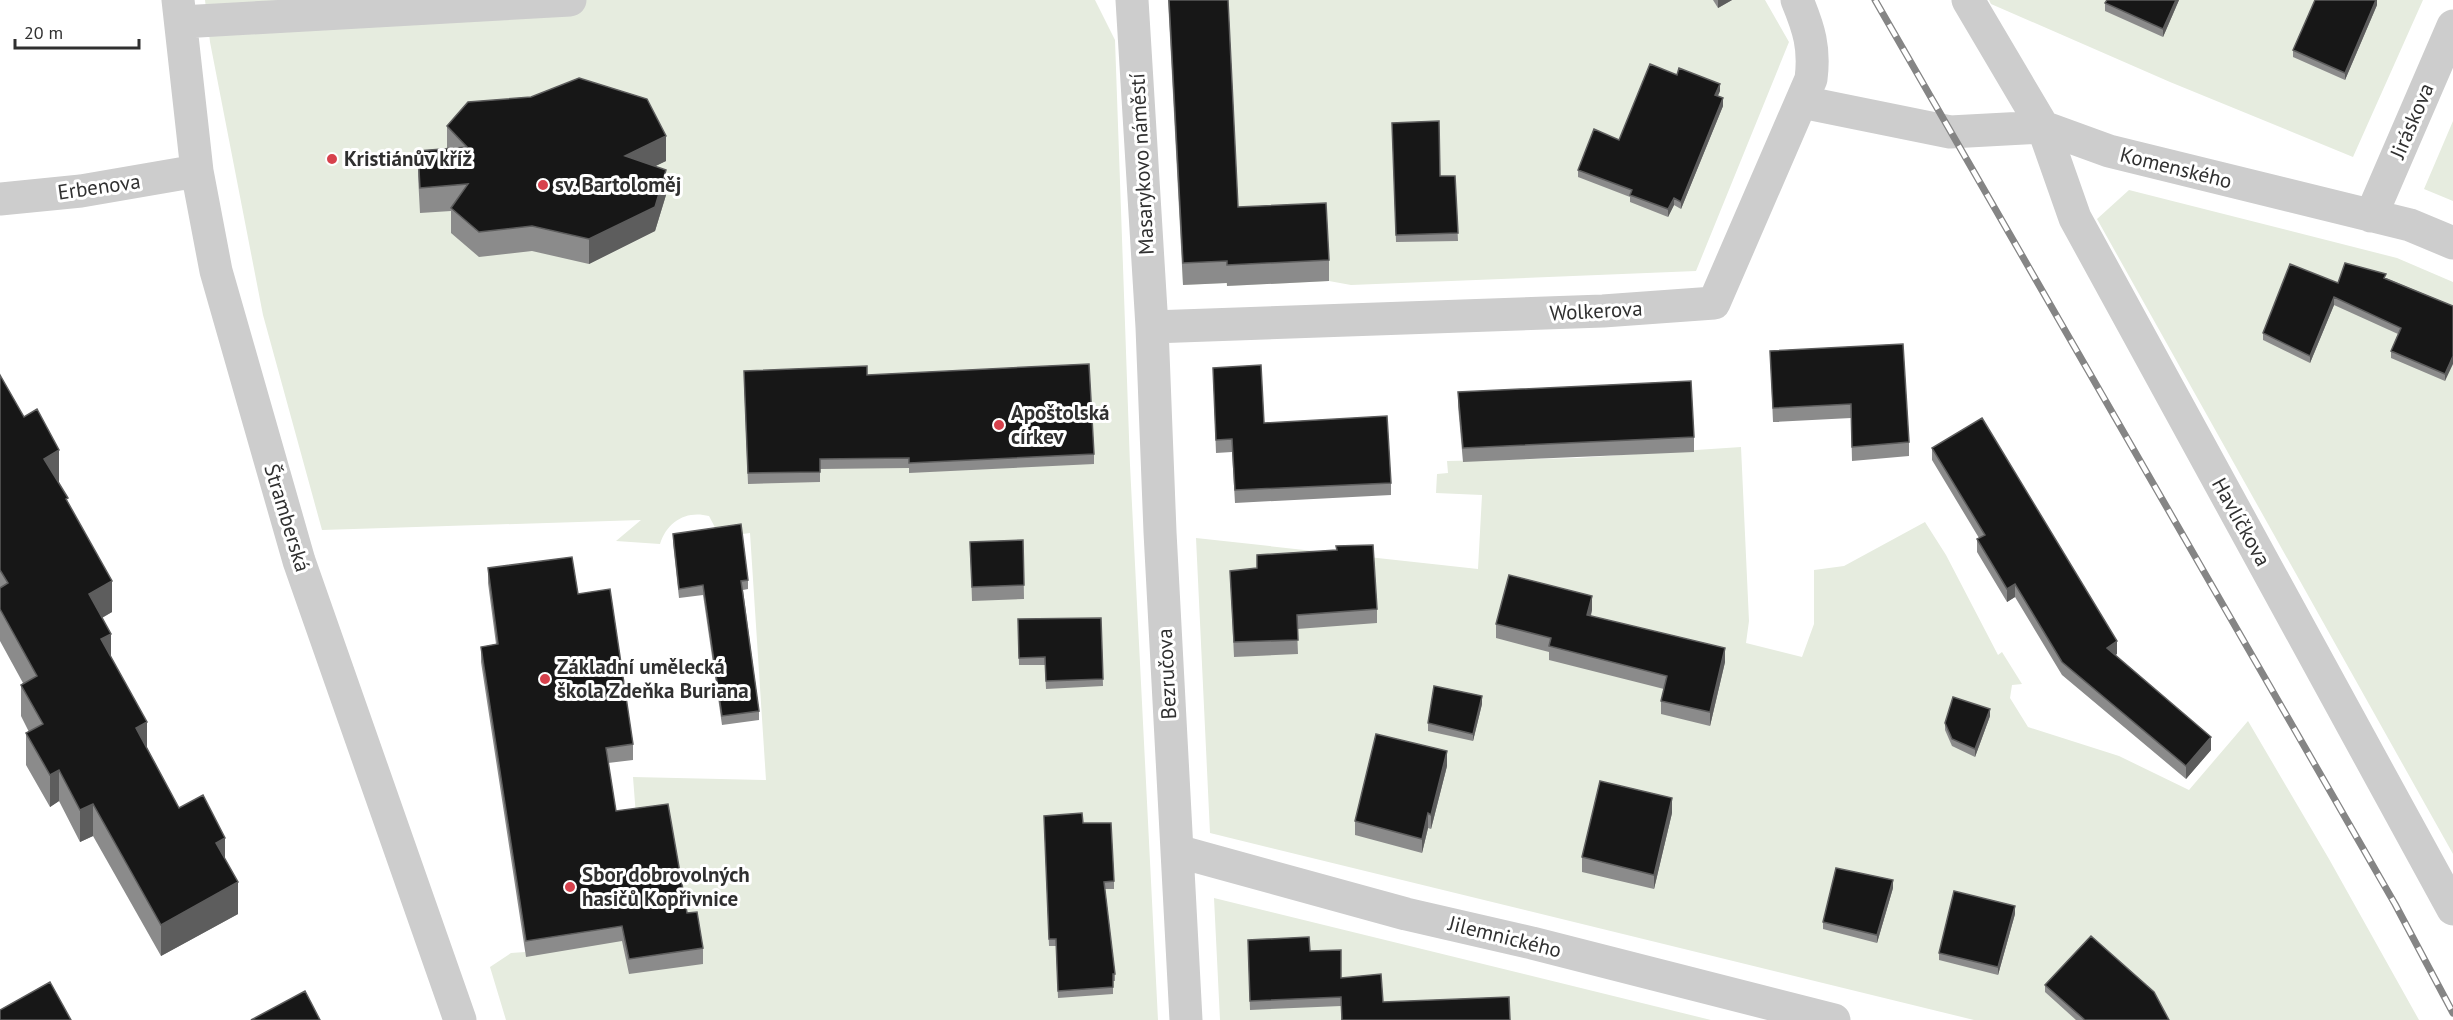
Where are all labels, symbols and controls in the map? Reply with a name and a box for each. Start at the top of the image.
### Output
scale bar [15,12,140,50]
text: 20 m [24,21,63,44]
street label: Masarykovo náměstí [1123,72,1160,256]
street label: Jiráskova [2383,79,2439,164]
street label: Komenského [2117,141,2235,194]
place label: Kristiánův kříž [344,145,472,172]
marker: Kristiánův kříž [325,152,339,166]
street label: Erbenova [56,167,142,206]
place label: sv. Bartoloměj [555,171,681,198]
marker: sv. Bartoloměj [536,178,550,192]
street label: Wolkerova [1549,295,1643,326]
place label: Apoštolská církev [1011,399,1109,450]
marker: Apoštolská církev [992,418,1006,432]
street label: Štramberská [258,461,317,575]
street label: Havlíčkova [2206,473,2277,571]
street label: Bezručova [1151,628,1182,720]
place label: Základní umělecká škola Zdeňka Buriana [557,653,749,704]
marker: Základní umělecká škola Zdeňka Buriana [538,672,552,686]
place label: Sbor dobrovolných hasičů Kopřivnice [582,861,750,912]
marker: Sbor dobrovolných hasičů Kopřivnice [563,880,577,894]
street label: Jilemnického [1445,909,1564,964]

